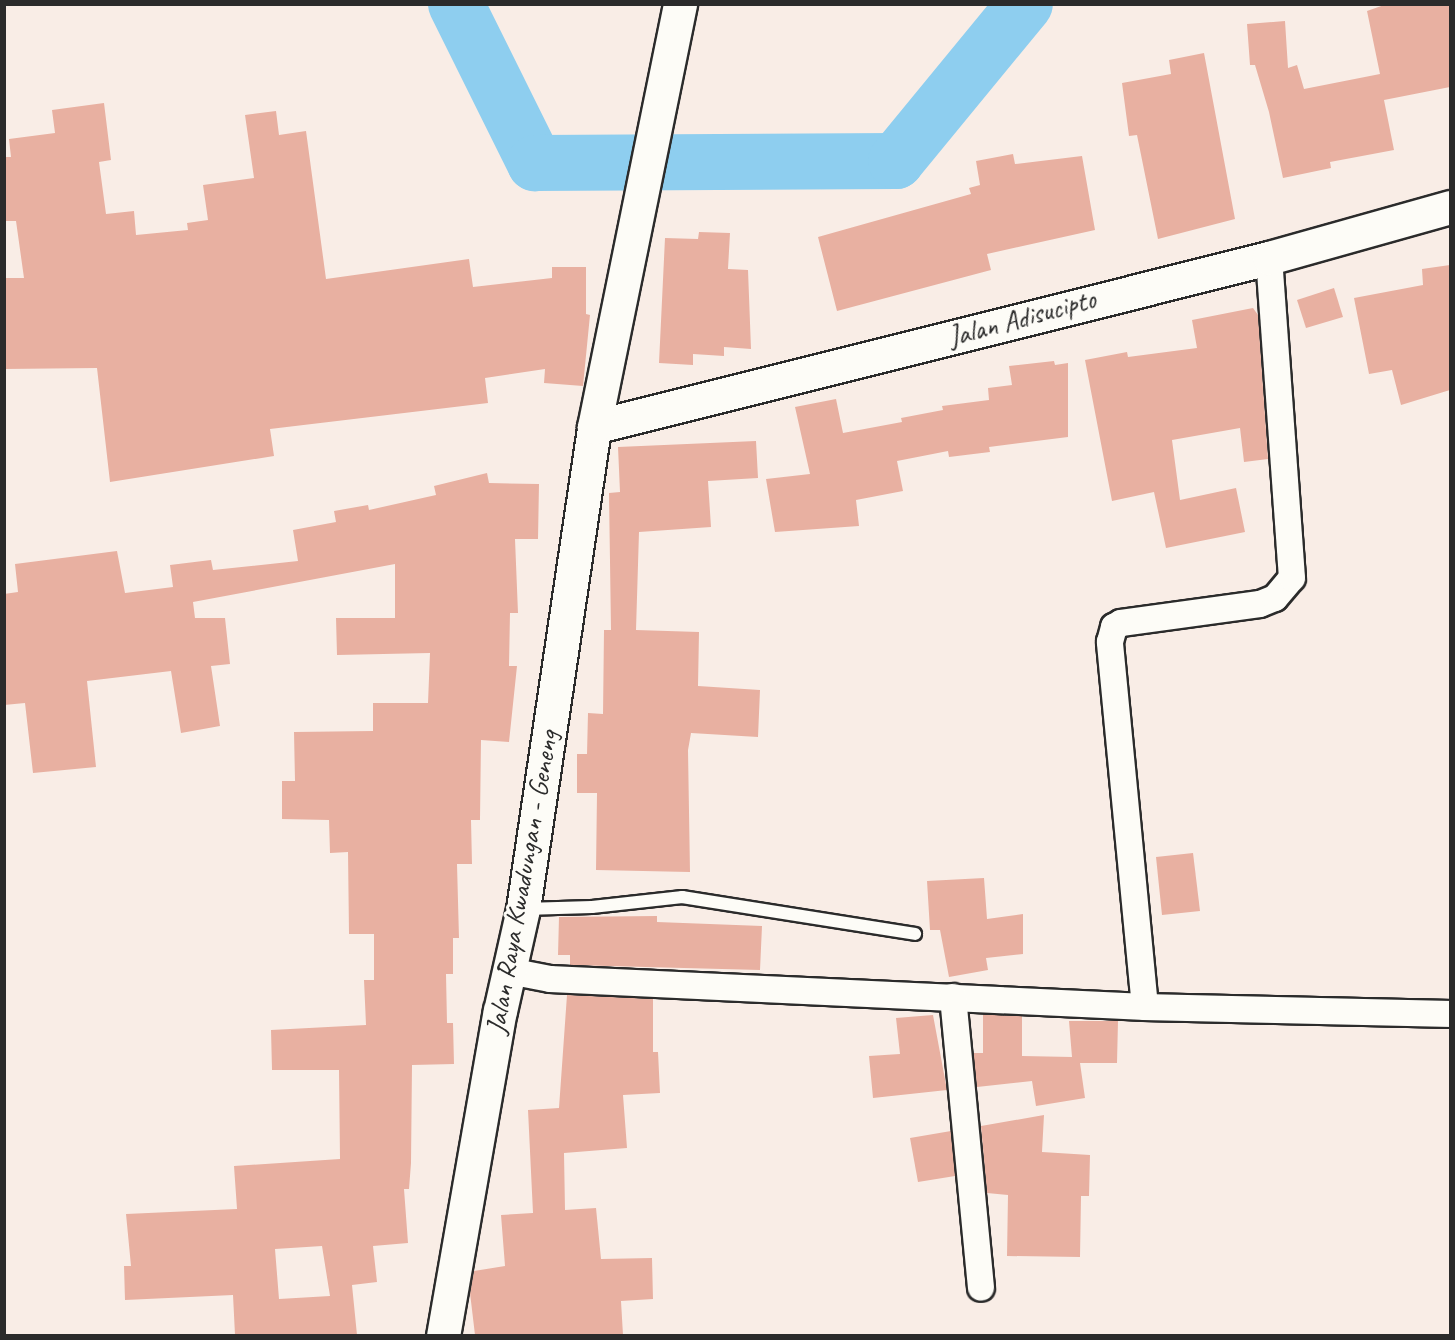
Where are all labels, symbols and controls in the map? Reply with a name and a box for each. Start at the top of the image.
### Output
street label: Jalan Adisucipto [944,282,1100,354]
street label: Jalan Raya Kwadungan - Geneng [479,728,565,1036]

